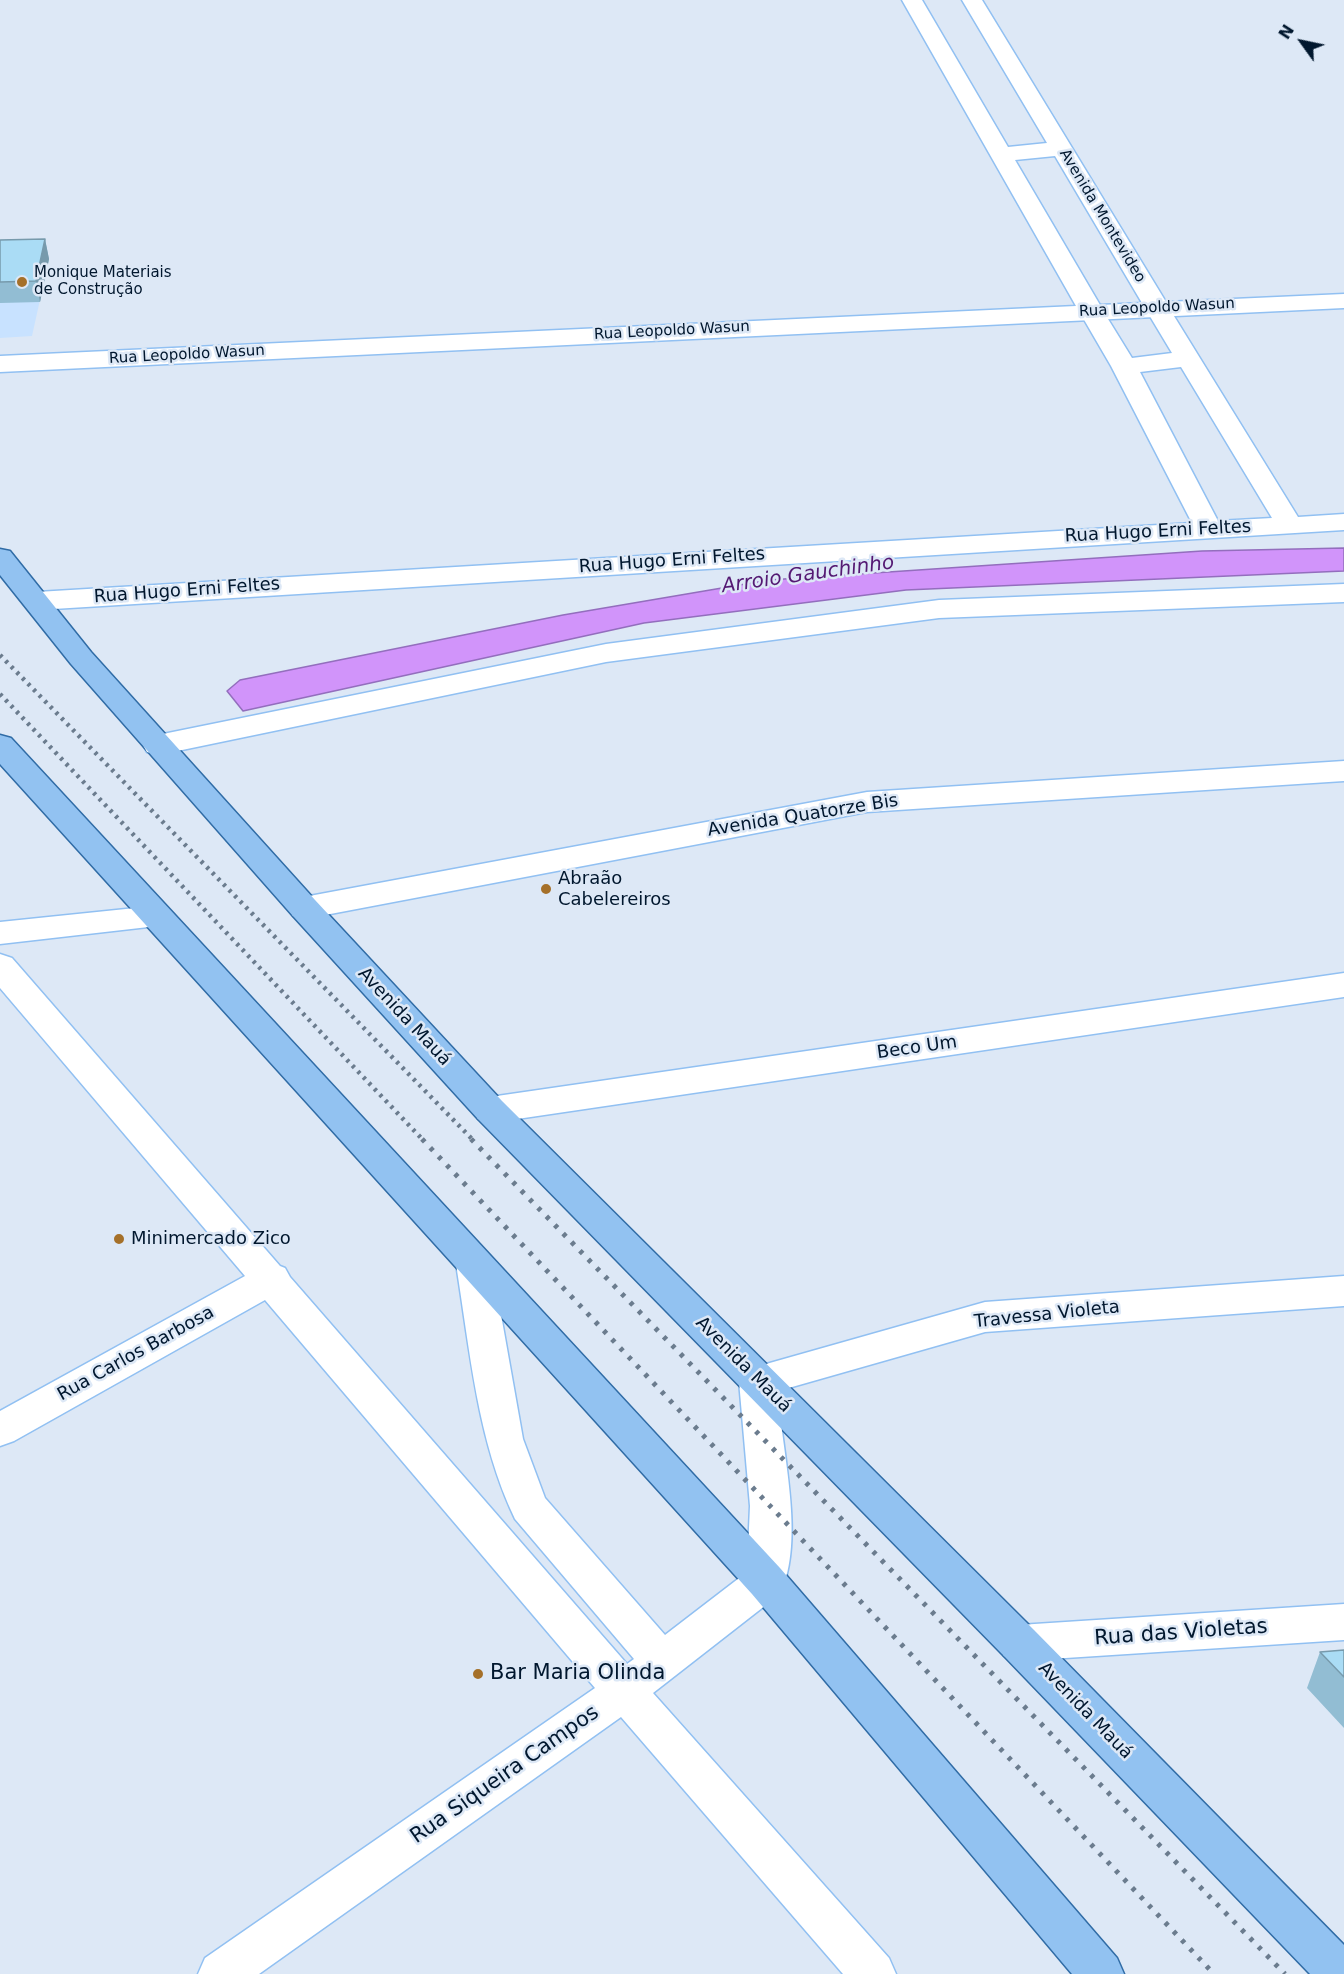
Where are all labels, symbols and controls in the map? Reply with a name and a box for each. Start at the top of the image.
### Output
north arrow [1272,12,1332,72]
text: N [1275,21,1298,43]
street label: Avenida Montevideo [1055,146,1149,286]
place label: Monique Materiais de Construção [34,264,172,299]
marker: Monique Materiais de Construção [15,275,29,289]
street label: Rua Leopoldo Wasun [1079,295,1235,321]
street label: Rua Leopoldo Wasun [594,318,750,344]
street label: Rua Leopoldo Wasun [109,342,265,368]
street label: Rua Hugo Erni Feltes [1064,516,1252,548]
street label: Rua Hugo Erni Feltes [578,544,766,578]
water label: Arroio Gauchinho [720,551,896,599]
street label: Rua Hugo Erni Feltes [93,574,281,608]
street label: Avenida Quatorze Bis [706,790,900,842]
place label: Abraão Cabelereiros [558,868,671,910]
marker: Abraão Cabelereiros [539,882,553,896]
street label: Avenida Mauá [353,963,455,1071]
street label: Beco Um [876,1032,958,1064]
place label: Minimercado Zico [131,1228,291,1250]
marker: Minimercado Zico [112,1232,126,1246]
street label: Travessa Violeta [973,1297,1121,1333]
street label: Rua Carlos Barbosa [54,1302,218,1406]
street label: Avenida Mauá [691,1313,795,1417]
street label: Rua das Violetas [1093,1614,1269,1652]
street label: Avenida Mauá [1033,1658,1137,1764]
place label: Bar Maria Olinda [490,1661,665,1687]
marker: Bar Maria Olinda [471,1667,485,1681]
street label: Rua Siqueira Campos [406,1700,604,1850]

